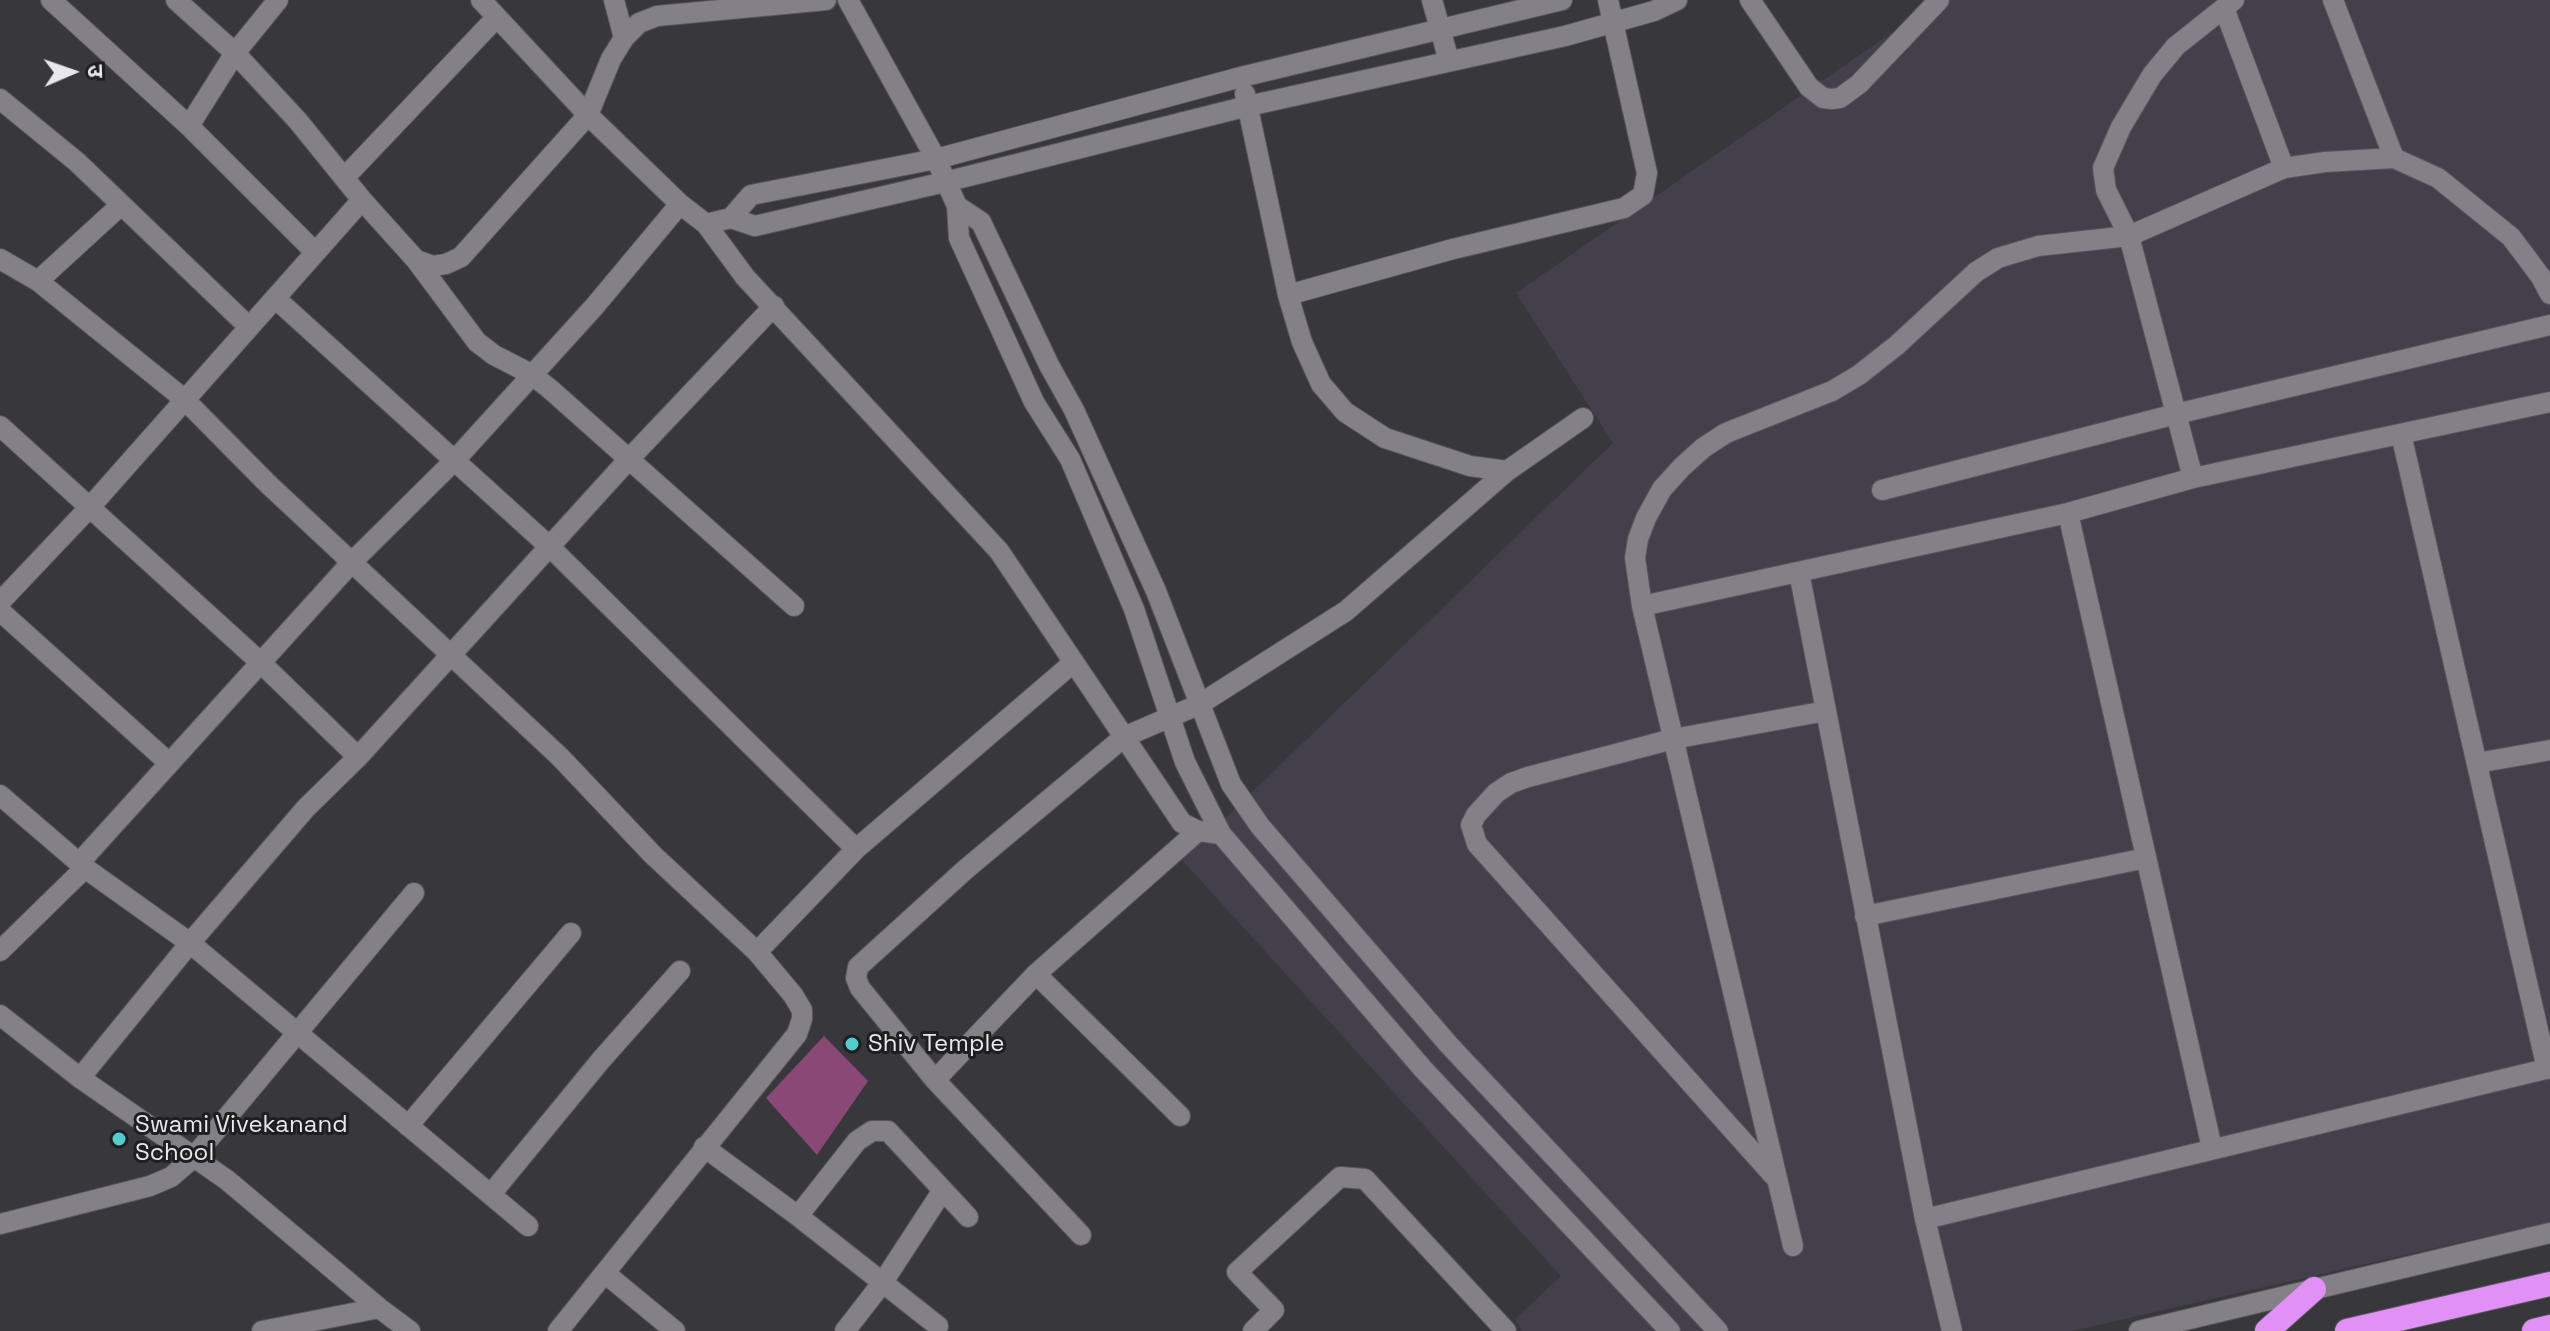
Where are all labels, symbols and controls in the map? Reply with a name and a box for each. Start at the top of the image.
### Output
north arrow [32,32,112,112]
text: उ [82,64,110,78]
place label: Shiv Temple [868,1030,1005,1058]
marker: Shiv Temple [843,1035,861,1053]
place label: Swami Vivekanand School [135,1111,348,1167]
marker: Swami Vivekanand School [110,1130,128,1148]

